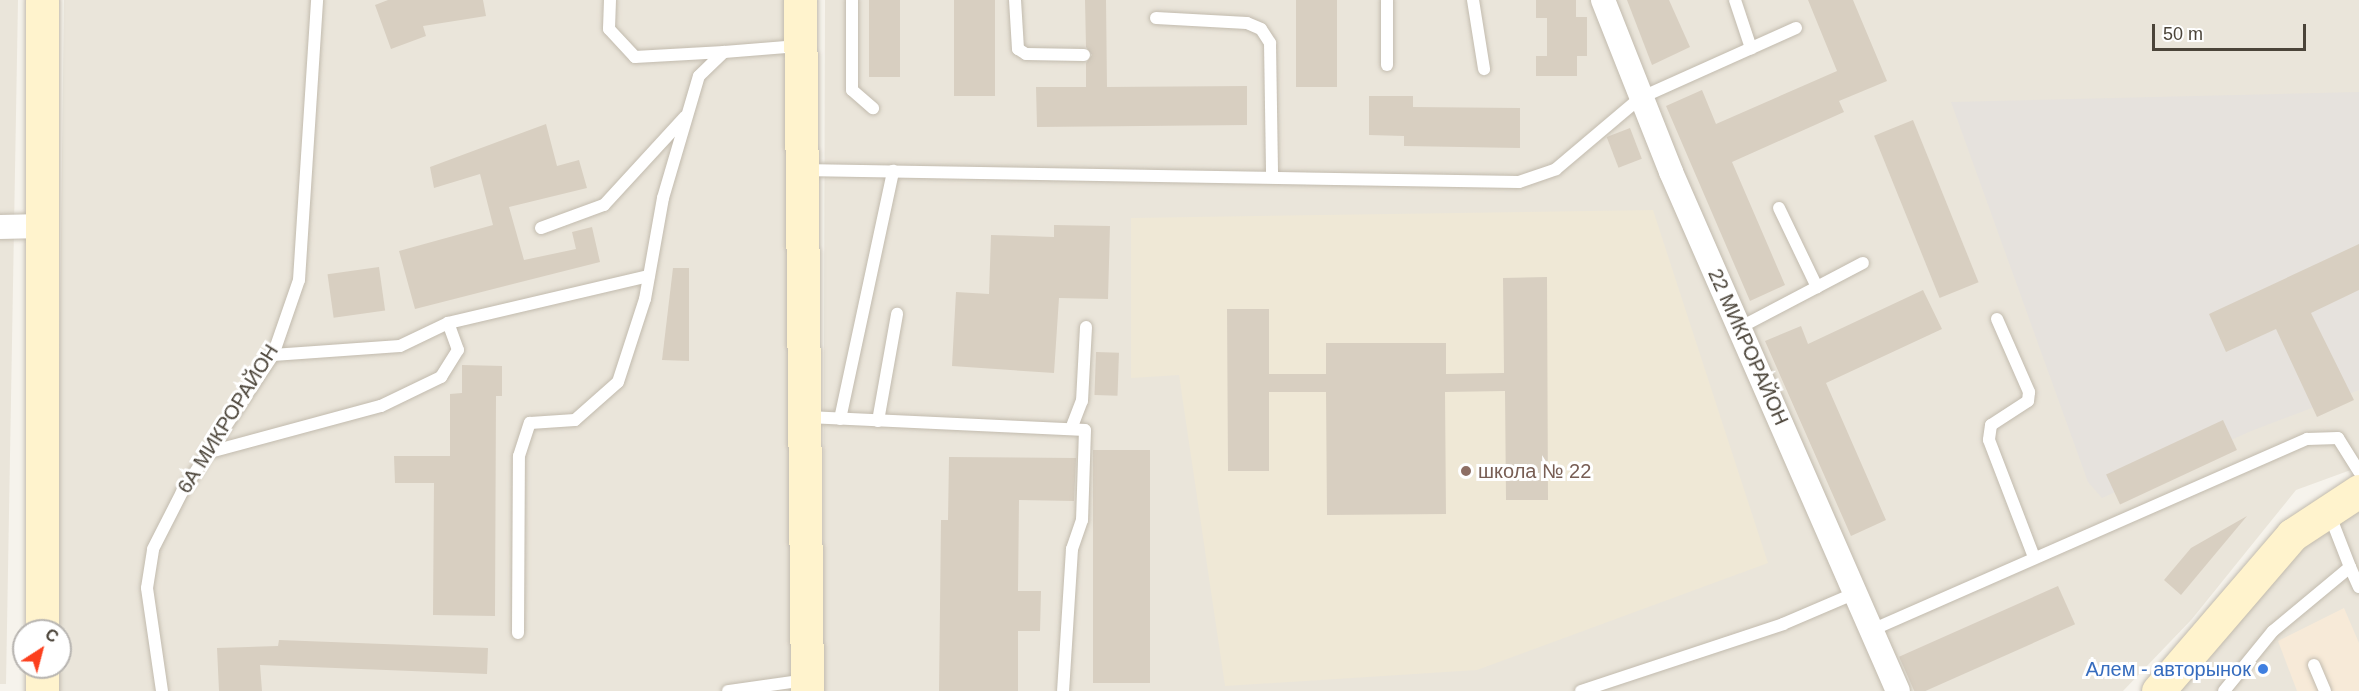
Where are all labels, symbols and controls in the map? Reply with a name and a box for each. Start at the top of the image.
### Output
scale bar [2155,12,2310,50]
text: 50 m [2163,24,2203,44]
street label: 22 МИКРОРАЙОН [1703,265,1793,429]
street label: 6А МИКРОРАЙОН [173,340,283,498]
place label: школа № 22 [1478,459,1591,483]
marker: школа № 22 [1459,464,1473,478]
north arrow [12,619,72,679]
text: С [42,625,61,646]
place label: Алем - авторынок [2086,657,2251,681]
marker: Алем - авторынок [2256,662,2270,676]

